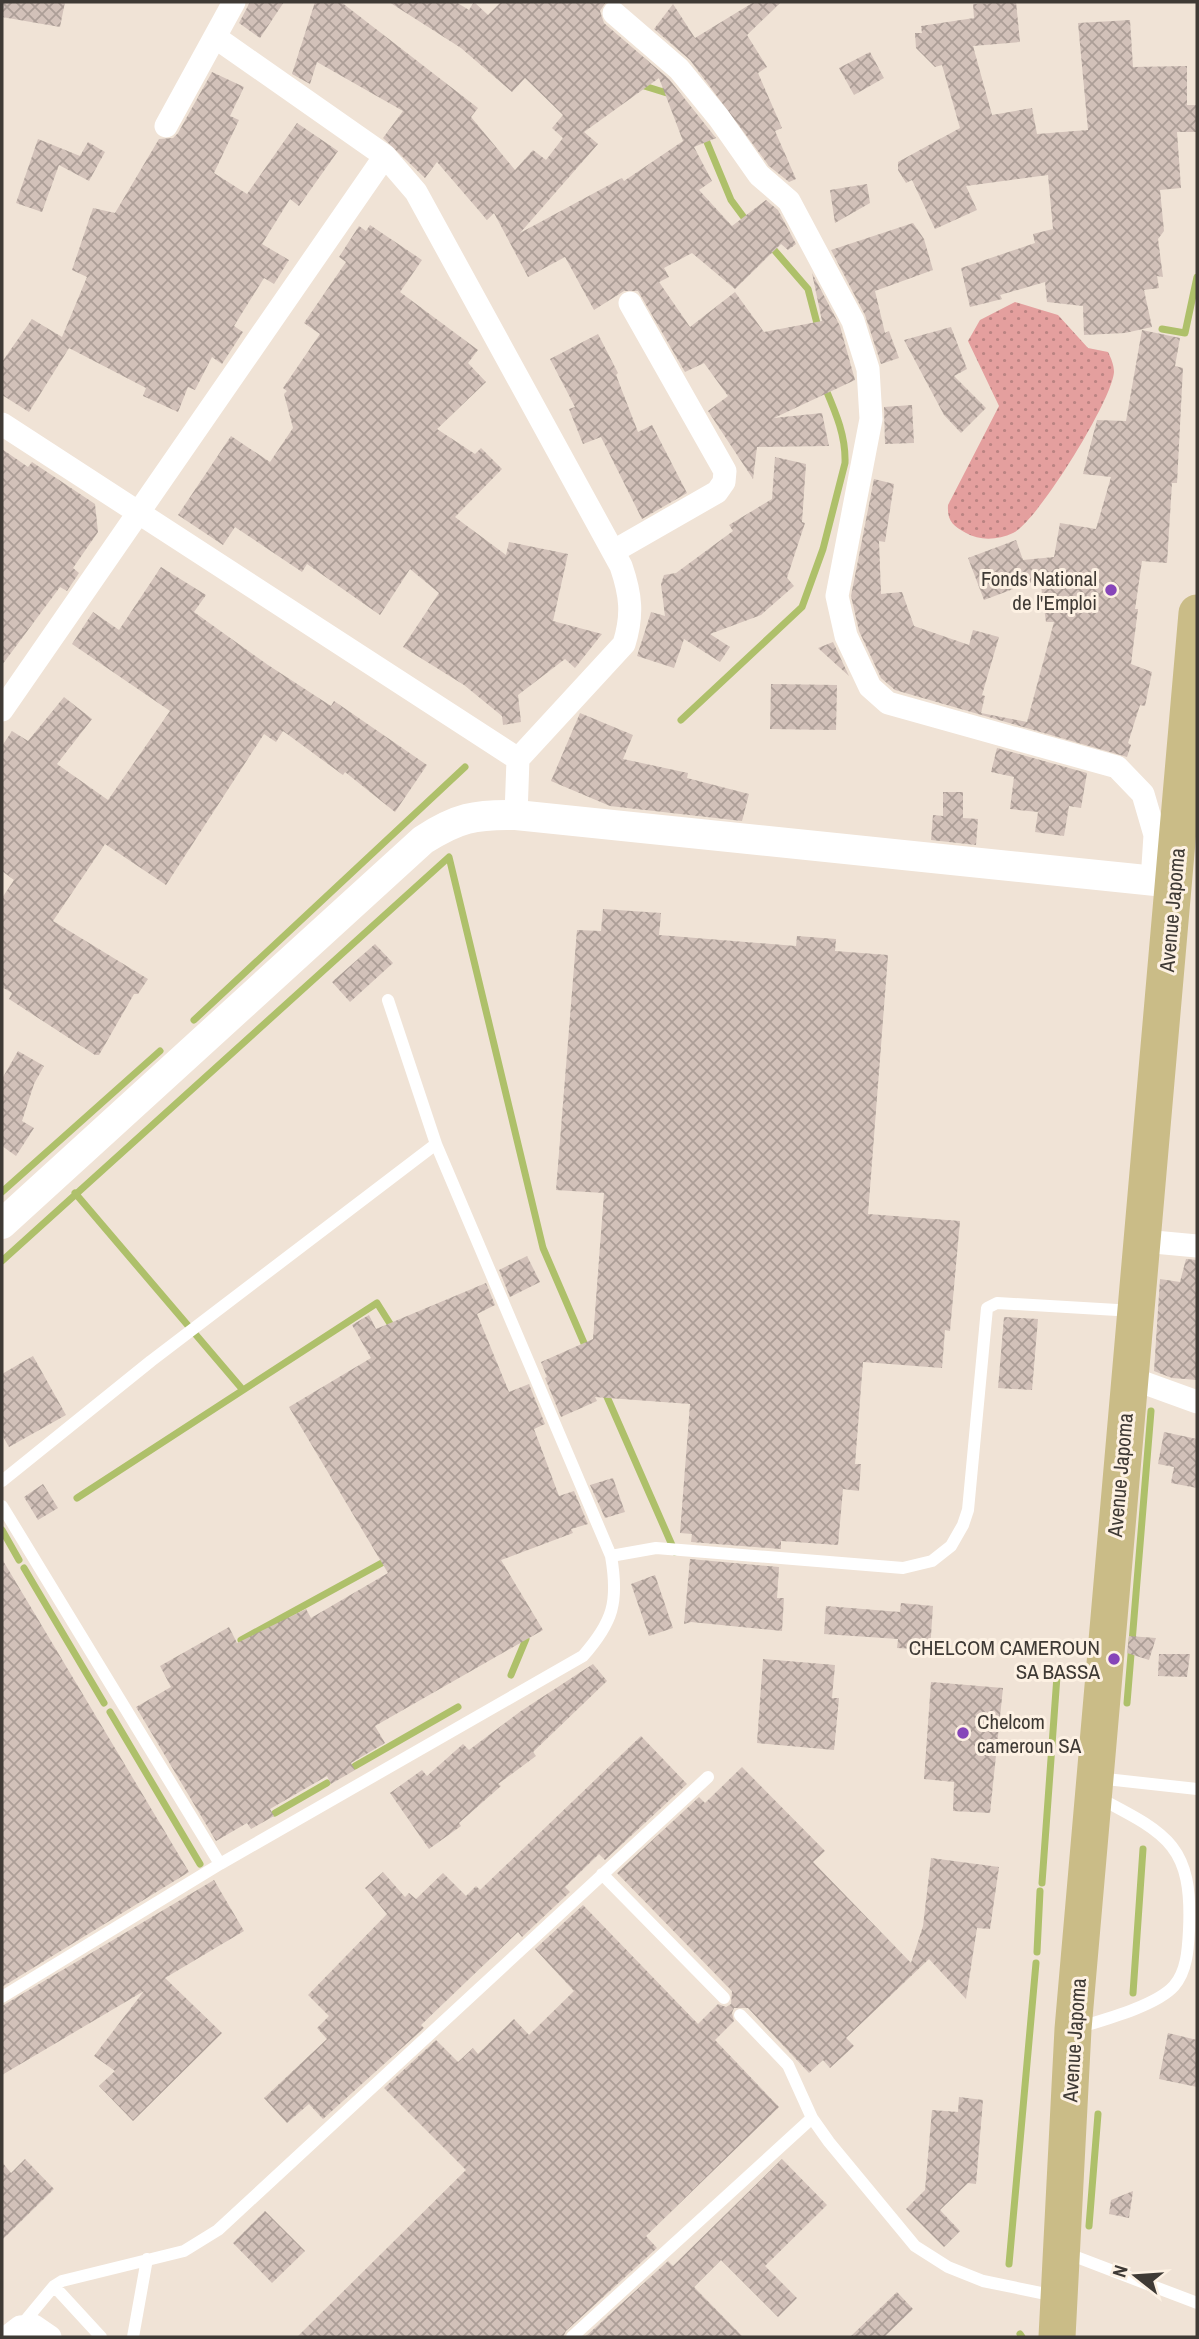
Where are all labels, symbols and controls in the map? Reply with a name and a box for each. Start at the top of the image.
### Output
place label: Fonds National de l'Emploi [981,564,1097,617]
marker: Fonds National de l'Emploi [1103,582,1119,598]
street label: Avenue Japoma [1152,846,1192,974]
street label: Avenue Japoma [1100,1411,1140,1539]
place label: CHELCOM CAMEROUN SA BASSA [909,1633,1100,1686]
marker: CHELCOM CAMEROUN SA BASSA [1106,1651,1122,1667]
place label: Chelcom cameroun SA [977,1707,1082,1760]
marker: Chelcom cameroun SA [955,1725,971,1741]
street label: Avenue Japoma [1055,1977,1093,2104]
north arrow [1101,2241,1171,2311]
text: N [1106,2262,1134,2280]

